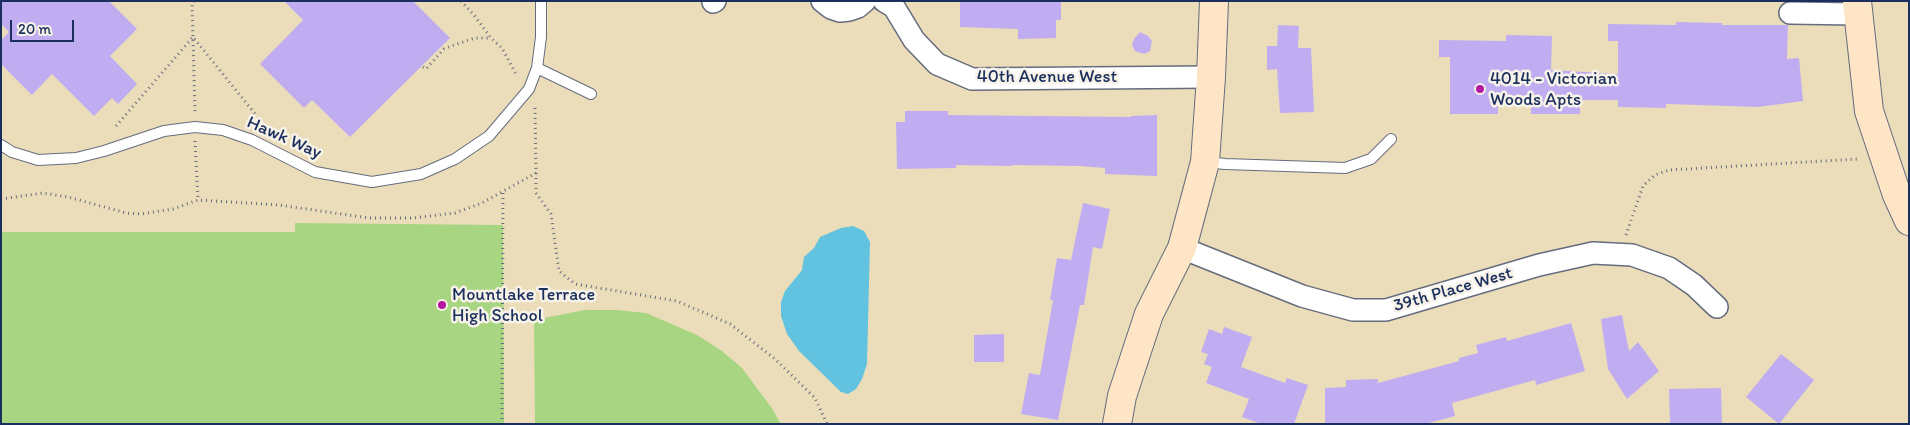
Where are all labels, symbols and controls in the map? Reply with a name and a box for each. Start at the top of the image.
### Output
scale bar [12,10,76,42]
text: 20 m [18,20,51,38]
street label: 40th Avenue West [977,66,1117,88]
place label: 4014 - Victorian Woods Apts [1490,68,1617,110]
marker: 4014 - Victorian Woods Apts [1474,83,1486,95]
street label: Hawk Way [243,112,325,164]
street label: 39th Place West [1391,263,1515,317]
place label: Mountlake Terrace High School [452,284,595,326]
marker: Mountlake Terrace High School [436,299,448,311]

